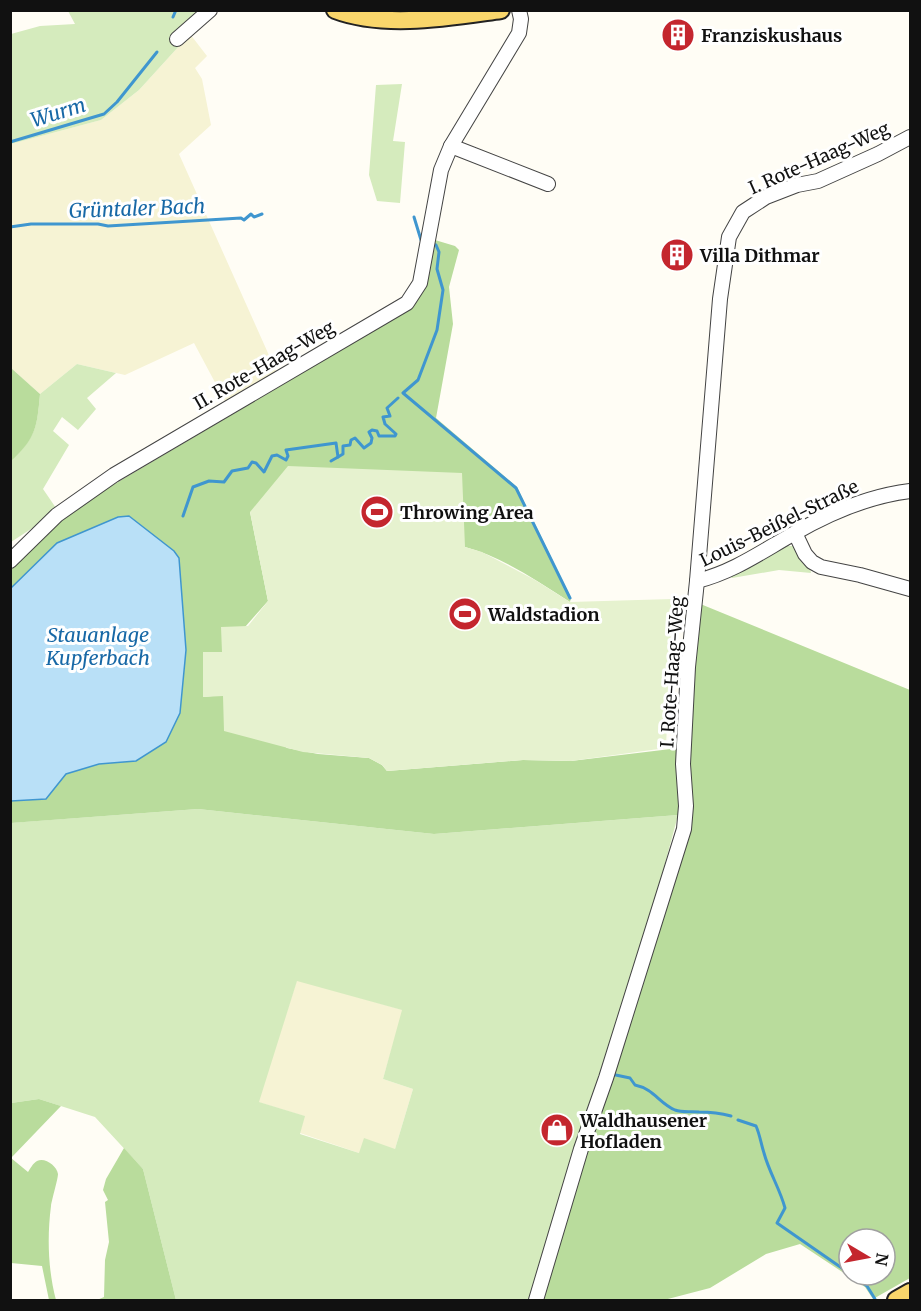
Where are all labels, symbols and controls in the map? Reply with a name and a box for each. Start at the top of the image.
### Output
building icon: Franziskushaus [660,17,696,53]
place label: Franziskushaus [701,24,842,47]
water label: Wurm [27,92,89,132]
street label: I. Rote-Haag-Weg [745,117,893,199]
water label: Grüntaler Bach [68,193,206,223]
building icon: Villa Dithmar [659,237,695,273]
place label: Villa Dithmar [699,244,820,267]
street label: II. Rote-Haag-Weg [190,315,339,415]
street label: Louis-Beißel-Straße [696,475,862,571]
sports icon: Throwing Area [359,494,395,530]
place label: Throwing Area [400,501,534,524]
street label: I. Rote-Haag-Weg [655,595,689,749]
sports icon: Waldstadion [447,596,483,632]
place label: Waldstadion [487,603,599,626]
water label: Stauanlage Kupferbach [45,622,150,670]
place label: Waldhausener Hofladen [579,1109,707,1153]
shop icon: Waldhausener Hofladen [539,1112,575,1148]
north arrow [837,1227,897,1287]
text: N [871,1252,893,1268]

